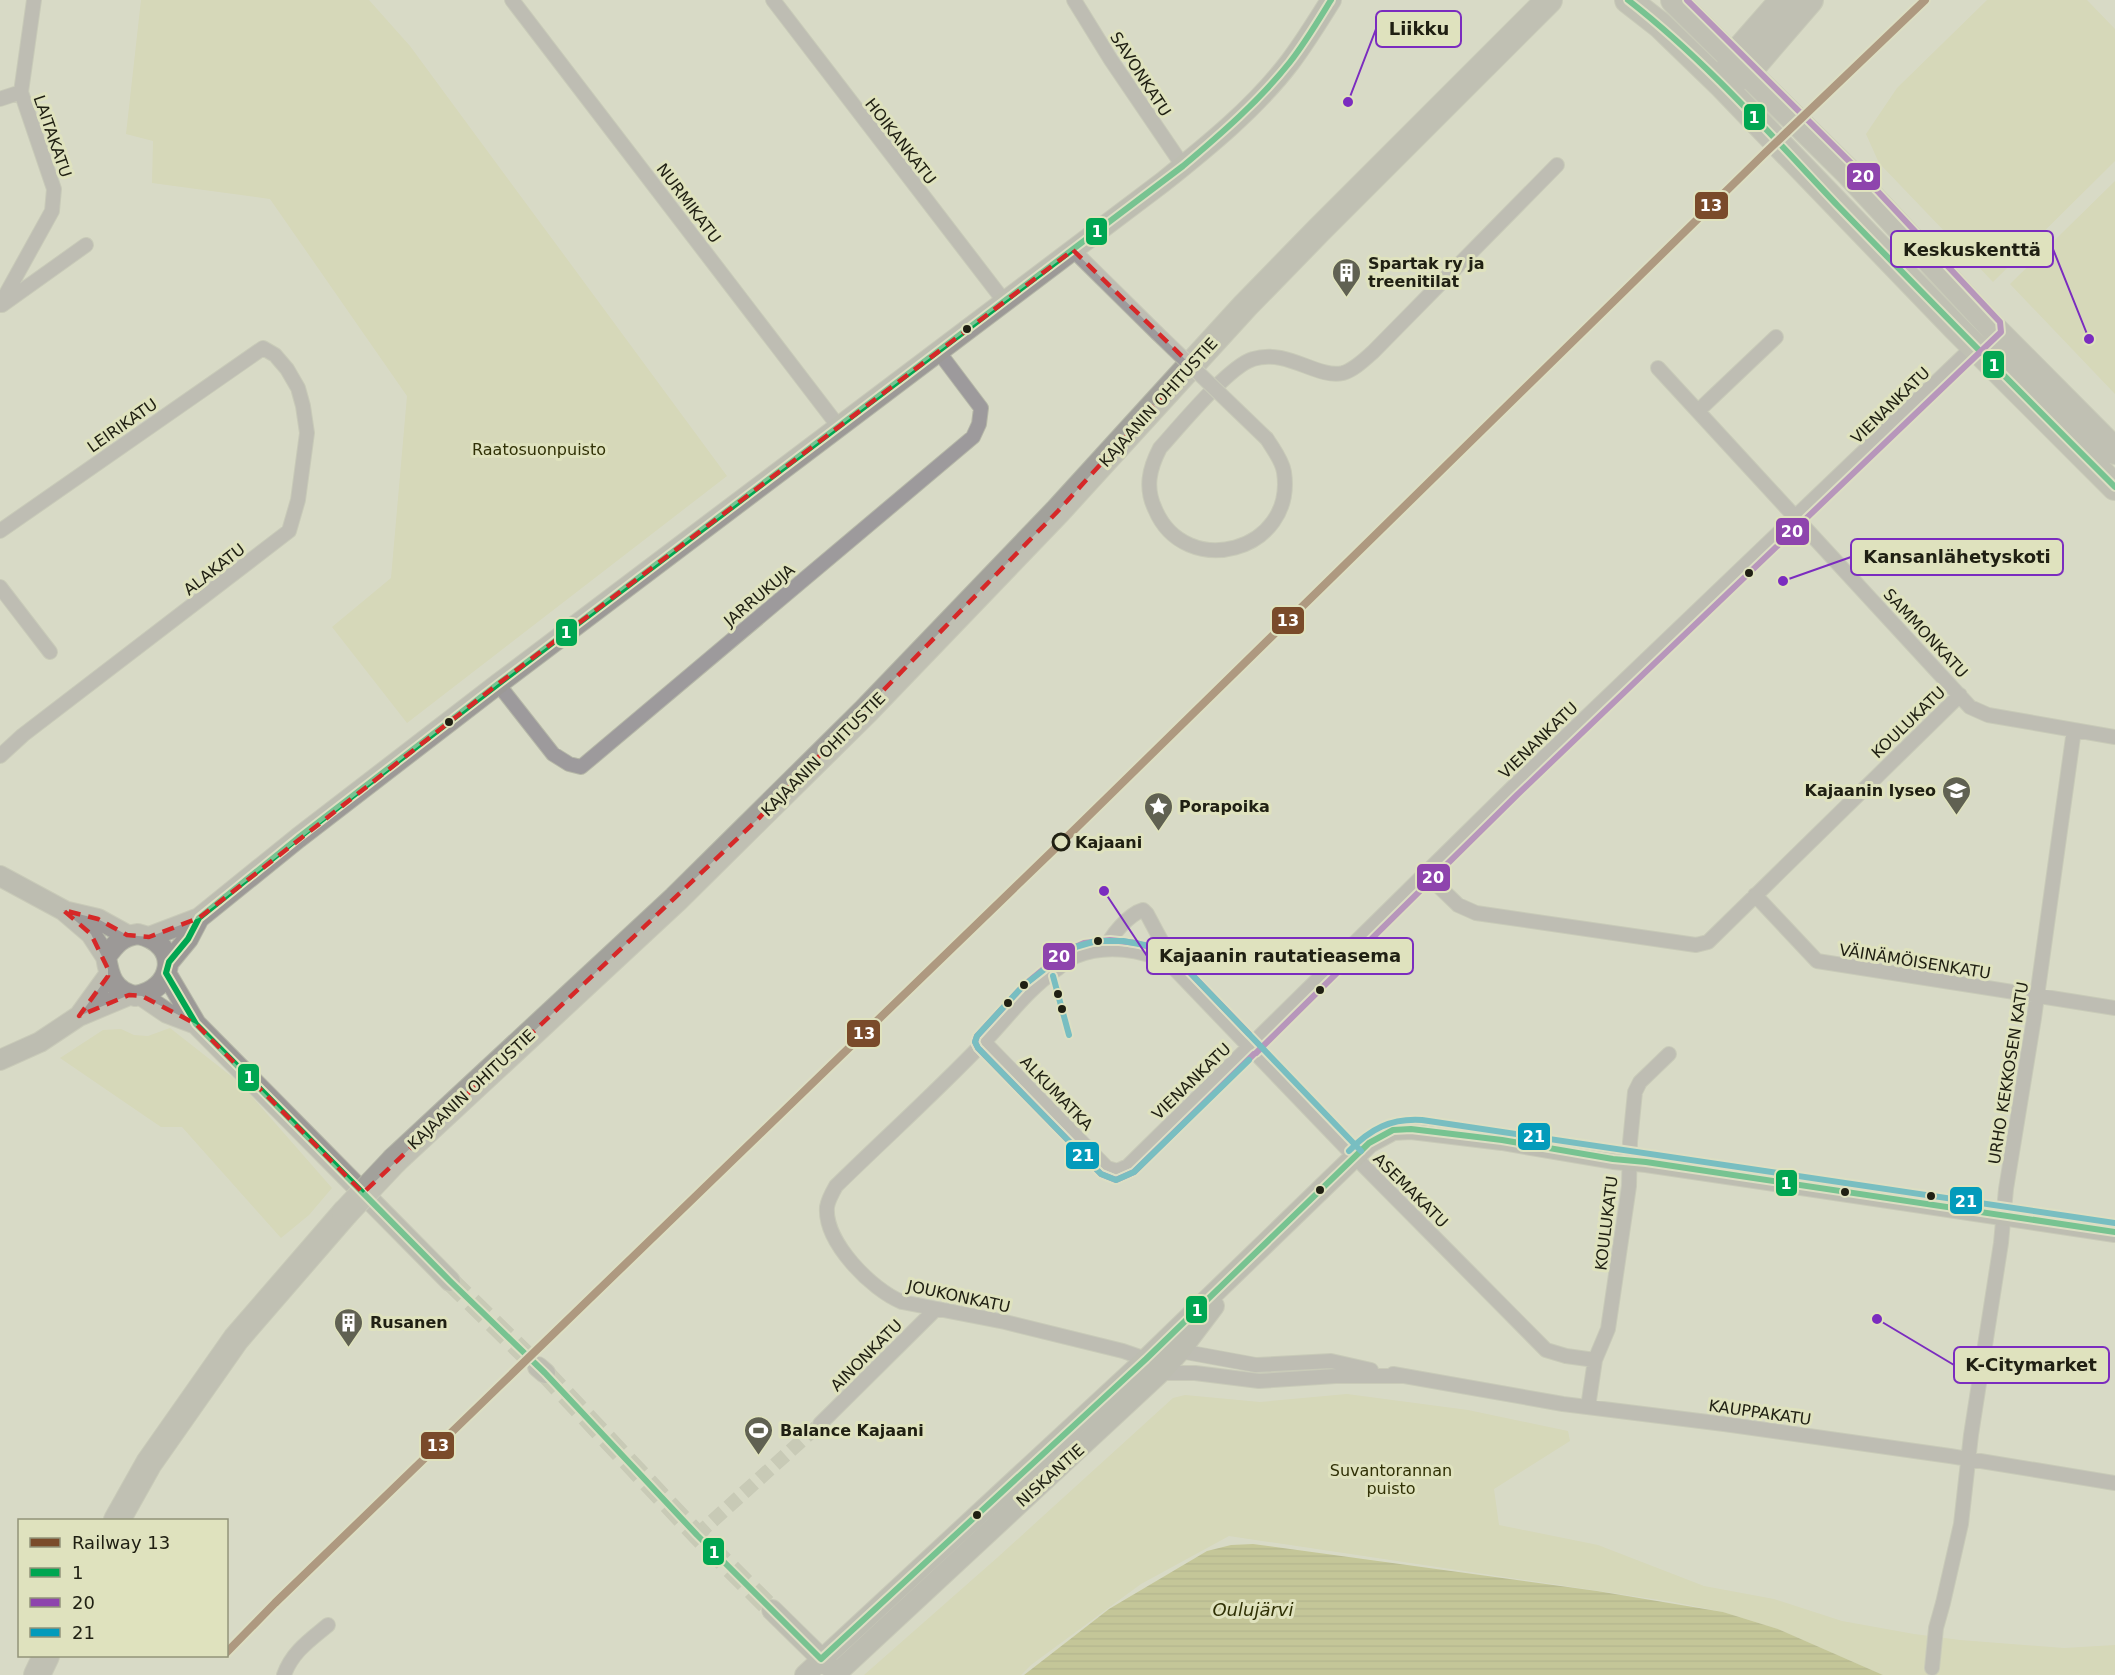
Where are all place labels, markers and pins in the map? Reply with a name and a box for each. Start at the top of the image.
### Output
callout: Liikku [1376,11,1461,47]
callout: Keskuskenttä [1891,231,2053,267]
place label: Spartak ry ja treenitilat [1368,254,1485,291]
building icon: Spartak ry ja treenitilat [1331,256,1363,298]
unlabelled marker [961,323,973,335]
callout: Kansanlähetyskoti [1851,539,2063,575]
unlabelled marker [1743,567,1755,579]
unlabelled marker [443,716,455,728]
school or university icon: Kajaanin lyseo [1941,774,1973,816]
place label: Kajaanin lyseo [1805,781,1936,800]
place icon: Porapoika [1142,790,1174,832]
place label: Porapoika [1179,797,1270,816]
marker: Kajaani [1052,833,1070,851]
place label: Kajaani [1075,833,1142,852]
unlabelled marker [1092,935,1104,947]
callout: Kajaanin rautatieasema [1147,938,1413,974]
unlabelled marker [1018,979,1030,991]
unlabelled marker [1314,984,1326,996]
unlabelled marker [1052,988,1064,1000]
unlabelled marker [1002,997,1014,1009]
unlabelled marker [1056,1003,1068,1015]
unlabelled marker [1314,1184,1326,1196]
unlabelled marker [1839,1186,1851,1198]
unlabelled marker [1925,1190,1937,1202]
building icon: Rusanen [333,1306,365,1348]
place label: Rusanen [370,1313,448,1332]
callout: K-Citymarket [1954,1347,2109,1383]
sports icon: Balance Kajaani [743,1414,775,1456]
place label: Balance Kajaani [780,1421,924,1440]
unlabelled marker [971,1509,983,1521]

